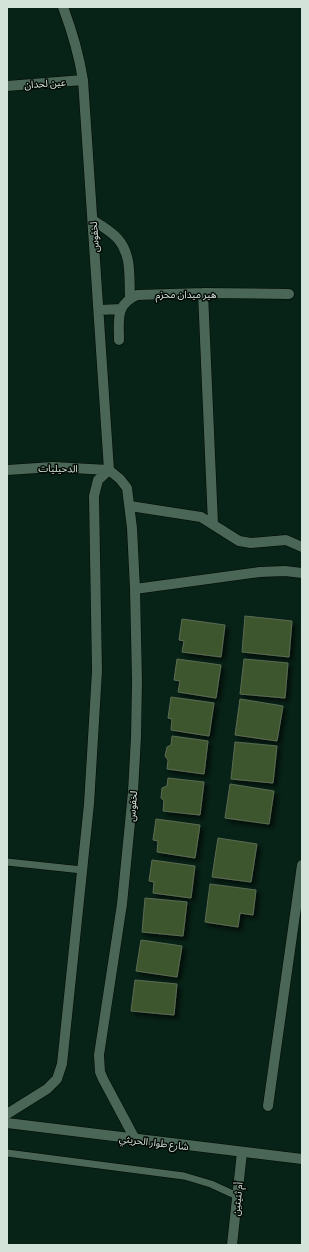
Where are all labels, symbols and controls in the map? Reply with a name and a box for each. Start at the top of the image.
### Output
street label: عين لحدان [24,76,66,90]
street label: لخفوس [87,221,102,253]
street label: هير ميدان محزم [156,288,217,303]
street label: الدحيليات [38,462,78,474]
street label: لخفوس [125,790,140,822]
street label: شارع طوار الحريثي [118,1132,190,1155]
street label: أم ثنيتين [229,1181,248,1217]

